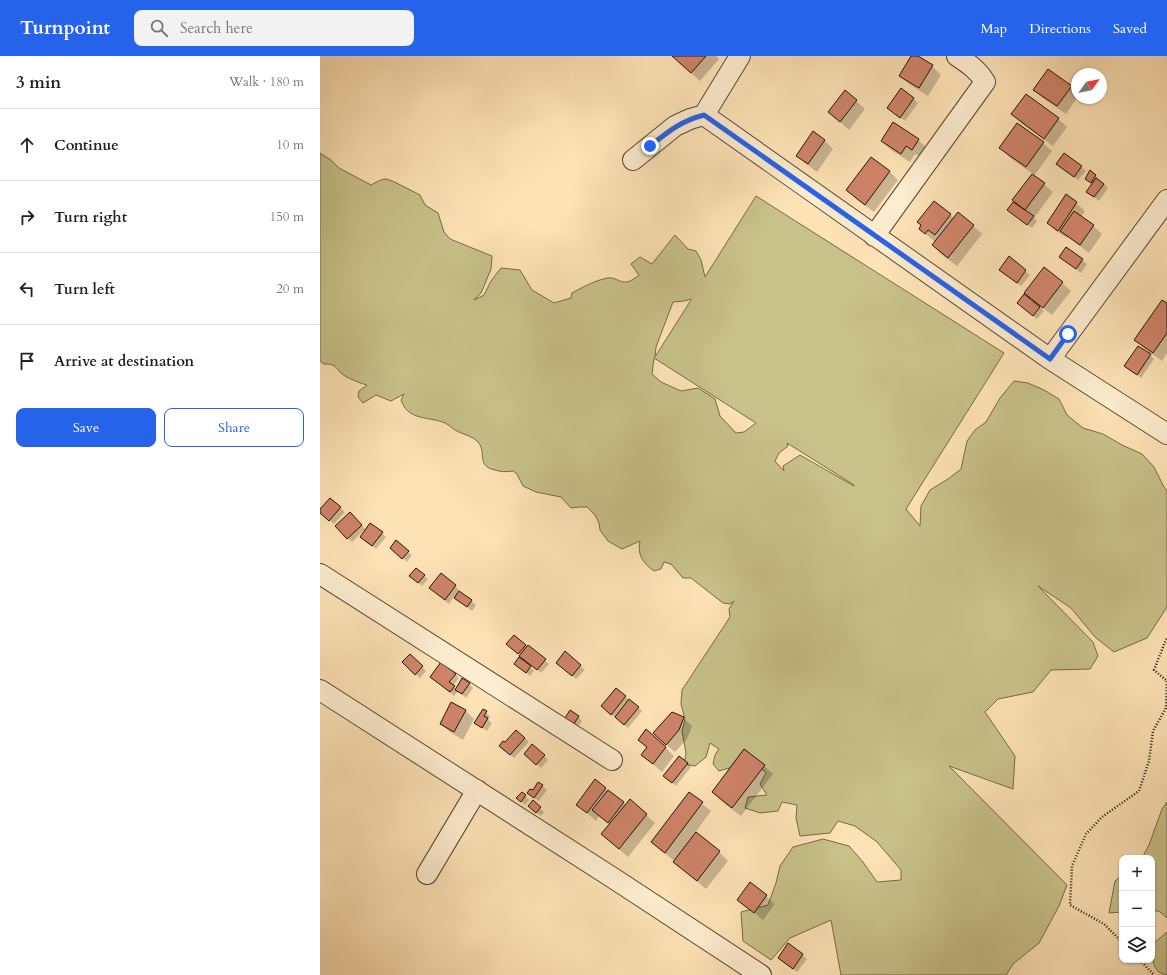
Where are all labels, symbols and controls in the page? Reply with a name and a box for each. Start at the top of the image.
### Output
search box [134,10,414,46]
text: Turnpoint [20,15,110,41]
icon: search [148,17,170,39]
text: Search here [180,18,253,38]
text: Map [981,19,1007,38]
text: Directions [1029,19,1091,38]
text: Saved [1113,19,1147,38]
north arrow [1071,68,1107,104]
text: 3 min [16,71,61,94]
text: Walk · 180 m [229,73,304,91]
icon: ahead [16,134,38,156]
text: Continue [54,135,119,155]
text: 10 m [276,136,304,154]
route end [641,137,659,155]
icon: right [16,206,38,228]
text: Turn right [54,207,127,227]
text: 150 m [270,208,304,226]
icon: left [16,278,38,300]
text: Turn left [54,279,115,299]
text: 20 m [276,280,304,298]
route start [1059,325,1077,343]
icon: arrive [16,350,38,372]
text: Arrive at destination [54,351,194,371]
button: Save [16,408,156,447]
button: Share [164,408,304,447]
map controls [1119,855,1155,963]
button: + [1119,855,1155,891]
button: − [1119,891,1155,927]
button: layers [1119,927,1155,963]

